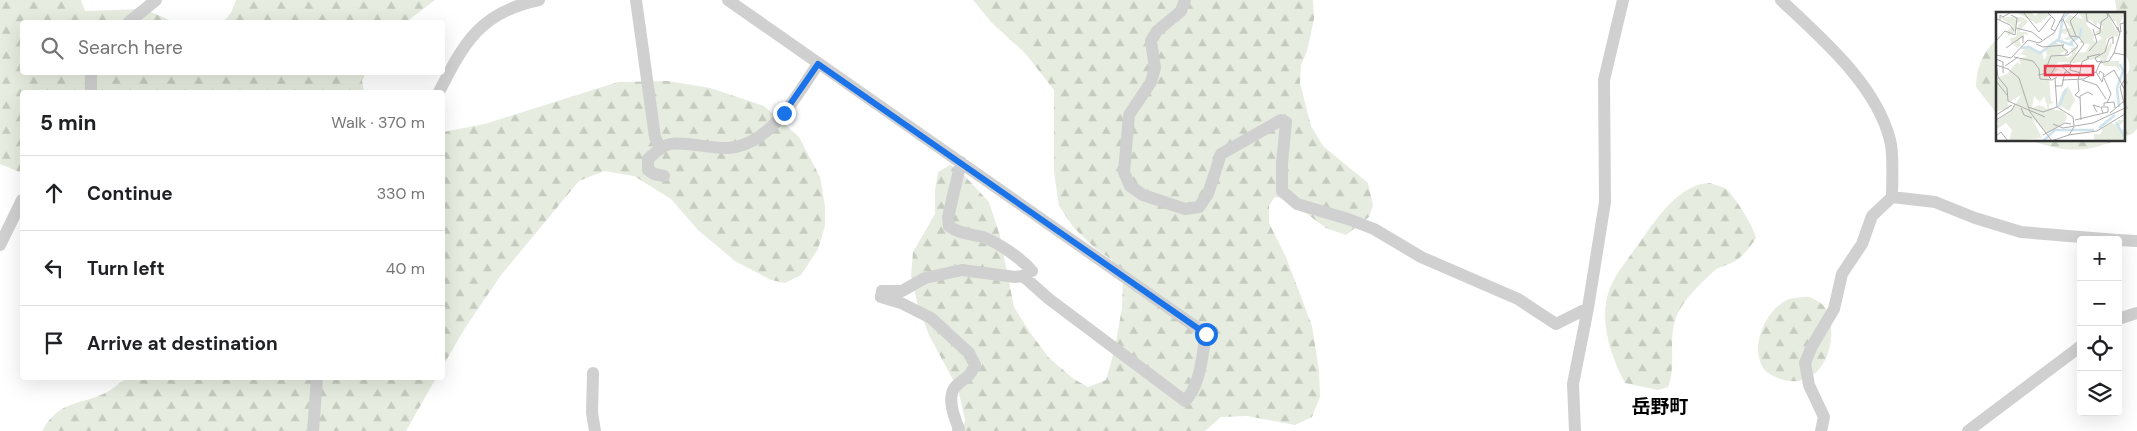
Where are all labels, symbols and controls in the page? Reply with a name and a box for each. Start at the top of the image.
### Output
inset map [1996,12,2124,141]
search box [20,20,445,75]
icon: search [38,34,66,62]
text: Search here [78,35,183,60]
route end [773,102,796,125]
text: 5 min [40,109,96,137]
text: Walk · 370 m [331,112,425,133]
icon: ahead [40,179,68,207]
text: Continue [87,181,173,206]
text: 330 m [377,183,425,204]
map controls [2077,236,2122,416]
button: + [2077,236,2122,281]
icon: left [40,254,68,282]
text: Turn left [87,256,165,281]
text: 40 m [386,258,425,279]
button: − [2077,281,2122,326]
route start [1195,323,1218,346]
button: locate [2077,326,2122,371]
icon: arrive [40,329,68,357]
text: Arrive at destination [87,331,278,356]
button: layers [2077,371,2122,416]
district label: 岳野町 [1631,394,1689,419]

